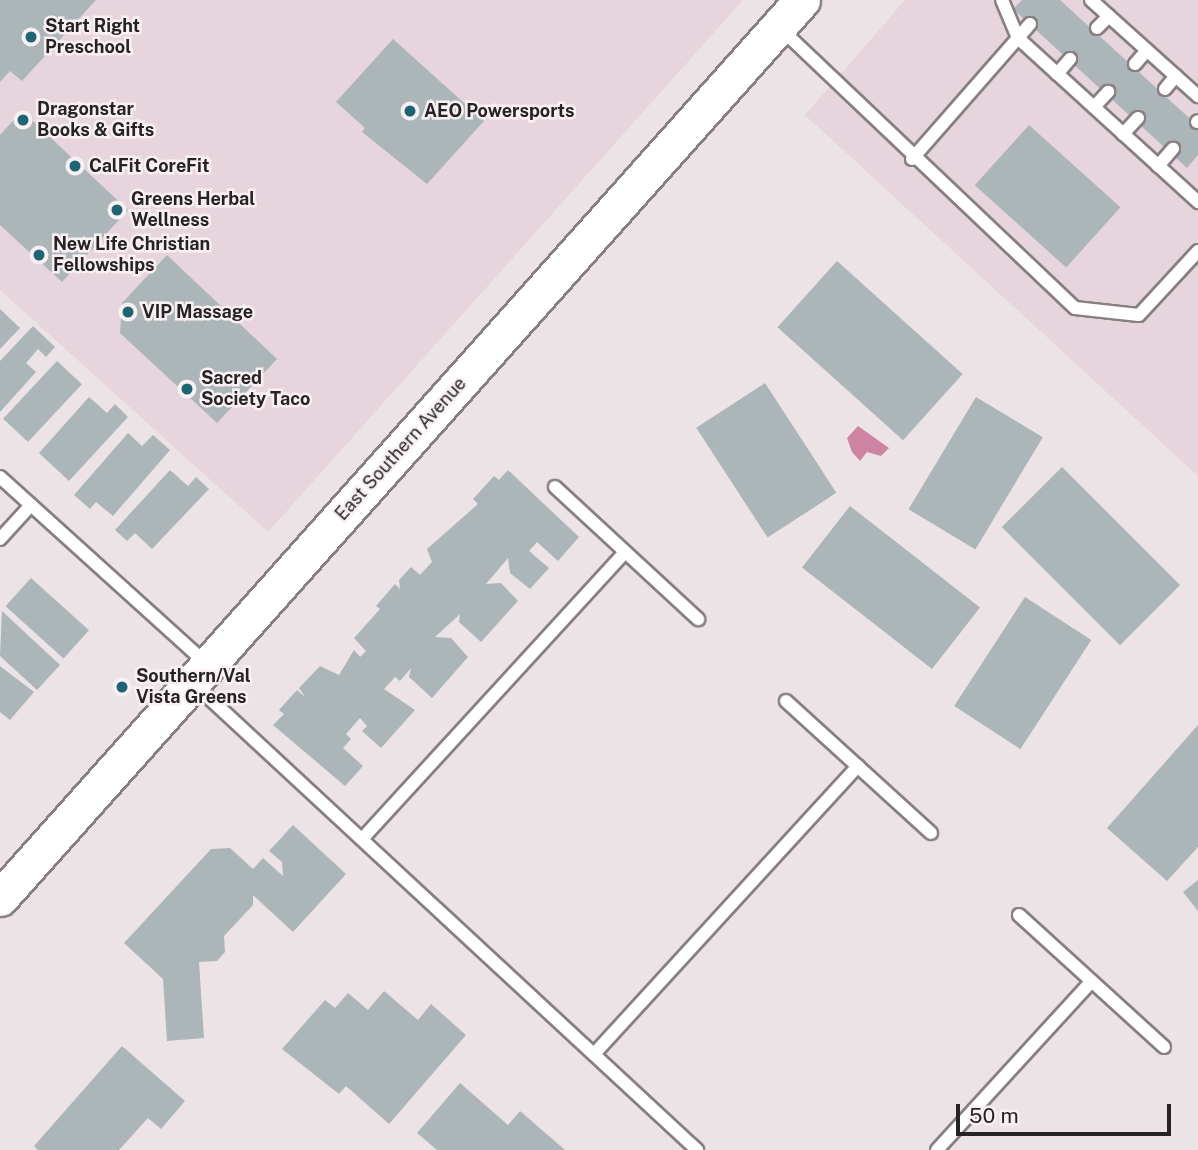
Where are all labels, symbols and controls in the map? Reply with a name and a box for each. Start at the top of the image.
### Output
place label: Start Right Preschool [45,16,140,58]
marker: Start Right Preschool [23,29,39,45]
place label: Dragonstar Books & Gifts [37,99,154,142]
place label: AEO Powersports [424,100,574,122]
marker: AEO Powersports [402,103,418,119]
marker: Dragonstar Books & Gifts [15,112,31,128]
place label: CalFit CoreFit [89,155,209,177]
marker: CalFit CoreFit [67,158,83,174]
place label: Greens Herbal Wellness [131,189,255,232]
marker: Greens Herbal Wellness [109,202,125,218]
place label: New Life Christian Fellowships [53,234,210,276]
marker: New Life Christian Fellowships [31,247,47,263]
place label: VIP Massage [142,301,253,323]
marker: VIP Massage [120,304,136,320]
place label: Sacred Society Taco [201,368,310,410]
street label: East Southern Avenue [331,373,471,525]
marker: Sacred Society Taco [179,381,195,397]
place label: Southern/Val Vista Greens [136,666,251,708]
marker: Southern/Val Vista Greens [114,679,130,695]
scale bar [960,1090,1175,1134]
text: 50 m [969,1103,1019,1128]

